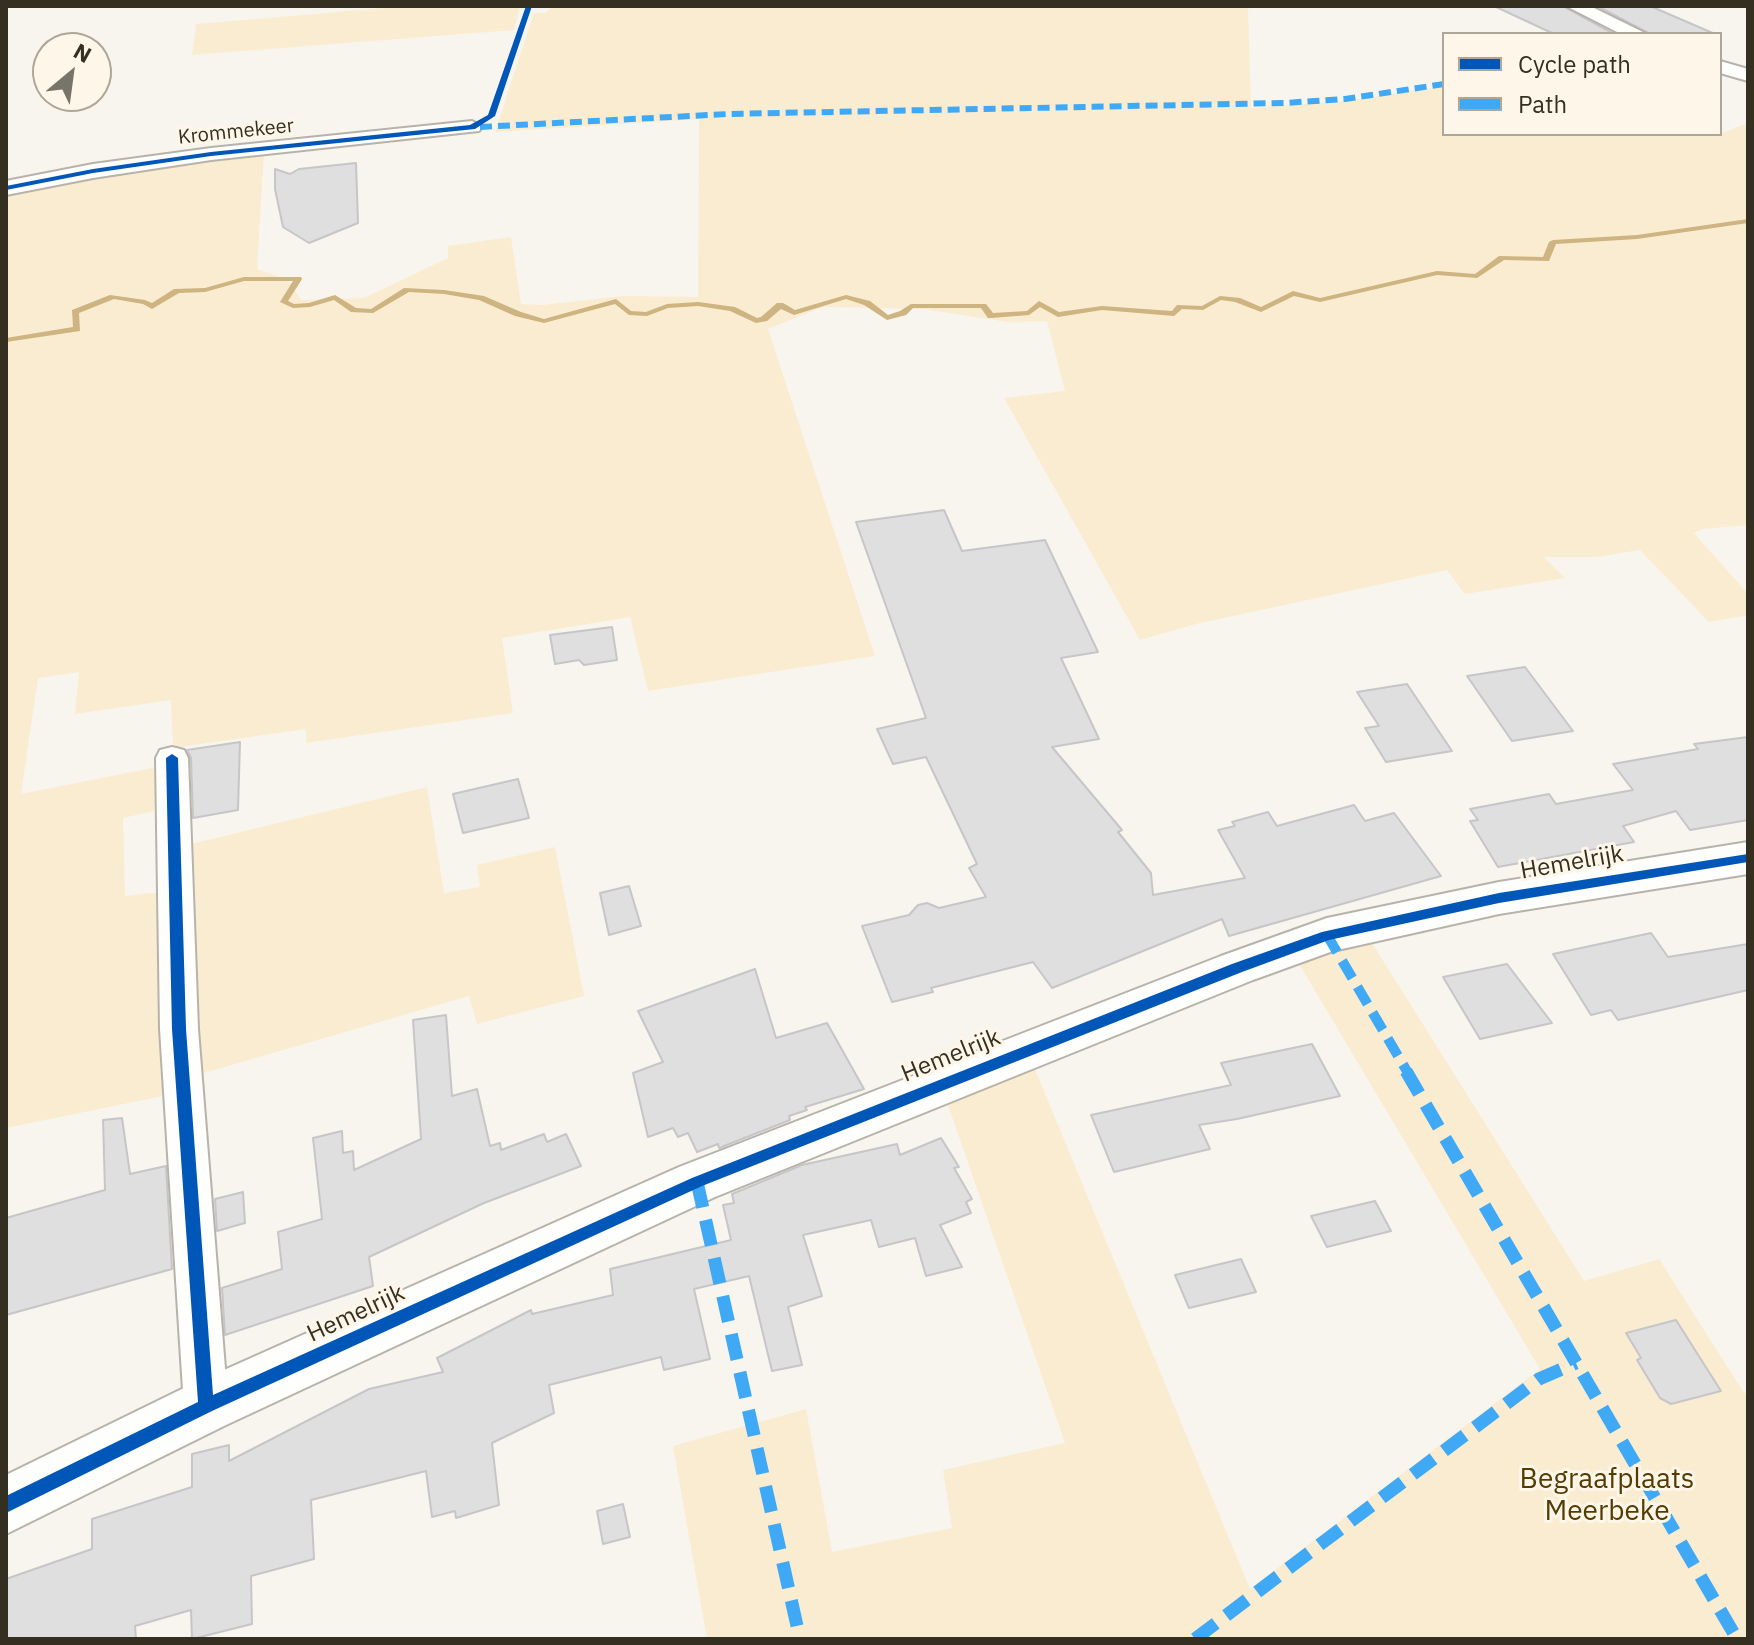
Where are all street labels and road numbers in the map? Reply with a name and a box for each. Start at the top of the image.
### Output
street label: Krommekeer [177,114,295,150]
street label: Hemelrijk [1518,840,1626,886]
street label: Hemelrijk [897,1023,1005,1089]
street label: Hemelrijk [303,1279,409,1349]

